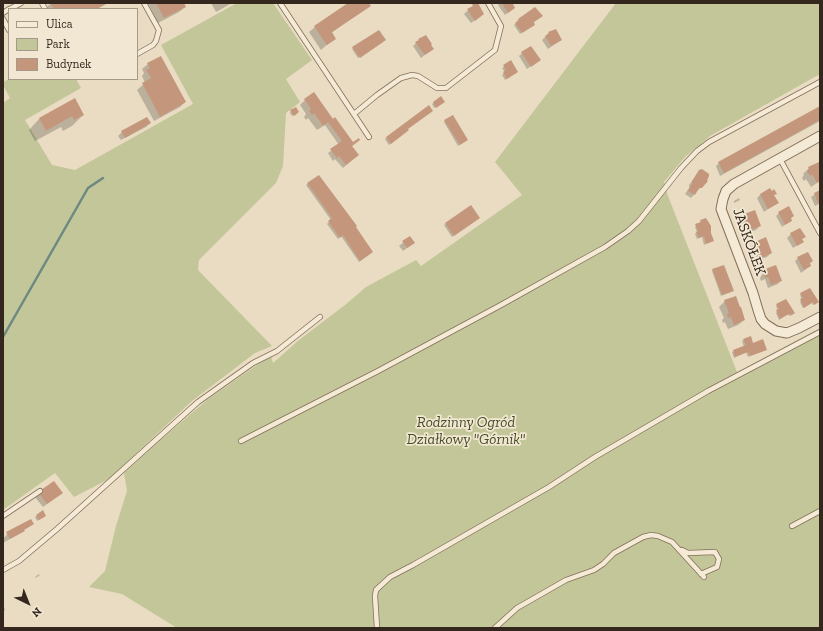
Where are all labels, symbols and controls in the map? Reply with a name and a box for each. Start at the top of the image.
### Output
legend [8,8,138,80]
text: Ulica [46,17,73,31]
text: Park [46,37,70,51]
text: Budynek [46,57,91,71]
street label: JASKÓŁEK [728,206,770,278]
park label: Rodzinny Ogród Działkowy "Górnik" [407,414,525,449]
north arrow [8,583,48,623]
text: N [29,605,44,620]

